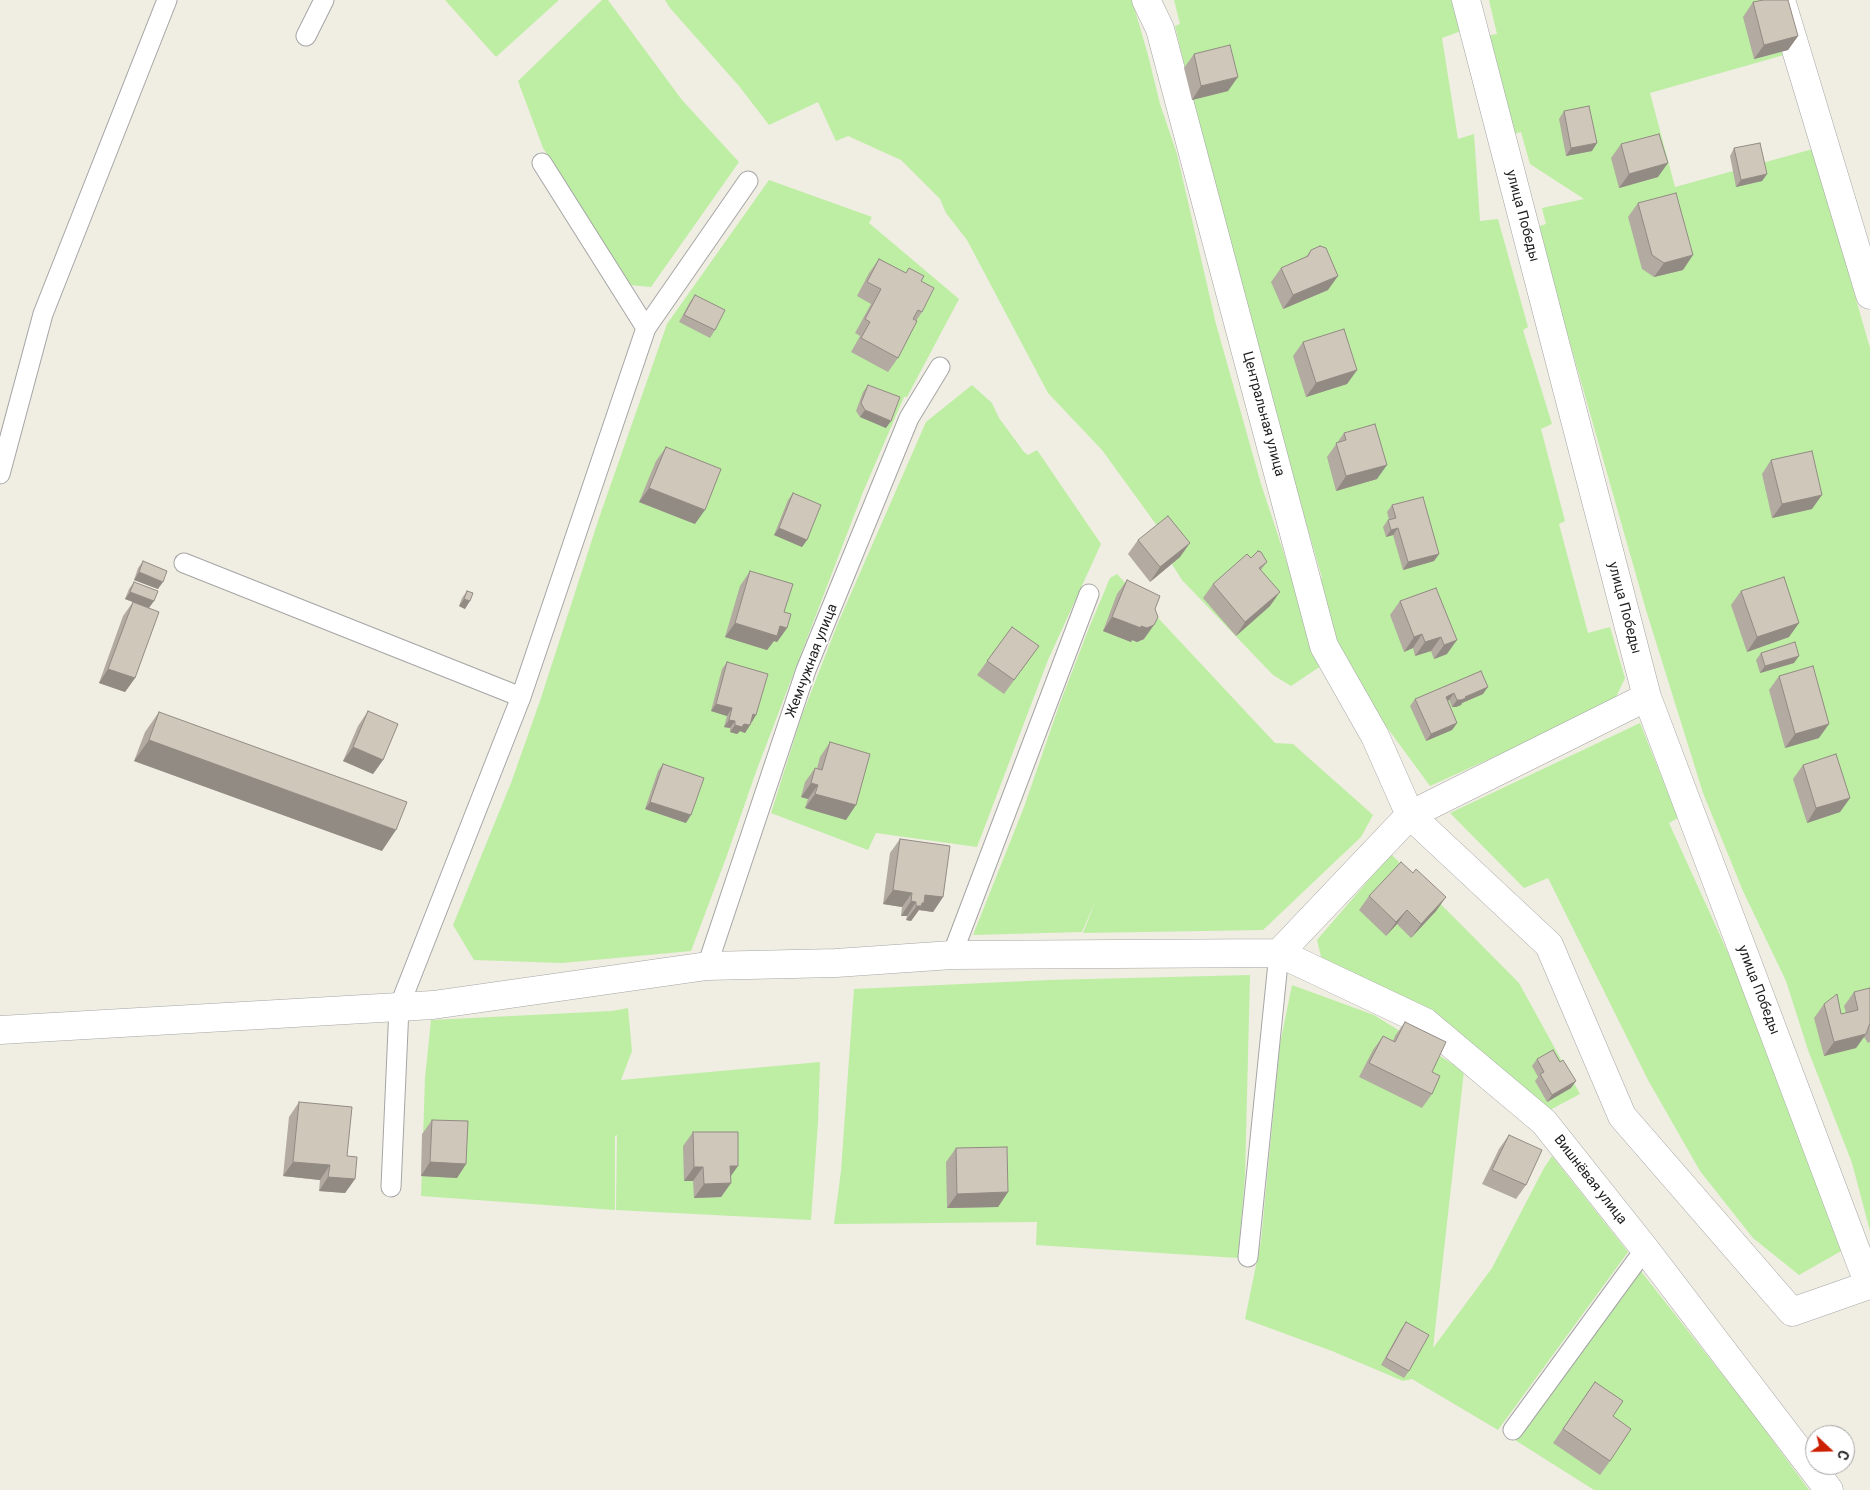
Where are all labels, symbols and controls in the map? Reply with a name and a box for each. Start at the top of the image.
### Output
street label: улица Победы [1502,168,1542,264]
street label: Центральная улица [1238,350,1288,478]
street label: улица Победы [1604,560,1644,656]
street label: Жемчужная улица [783,602,841,720]
street label: улица Победы [1733,943,1783,1037]
street label: Вишнёвая улица [1550,1132,1630,1228]
north arrow [1805,1425,1855,1475]
text: С [1834,1448,1852,1462]

